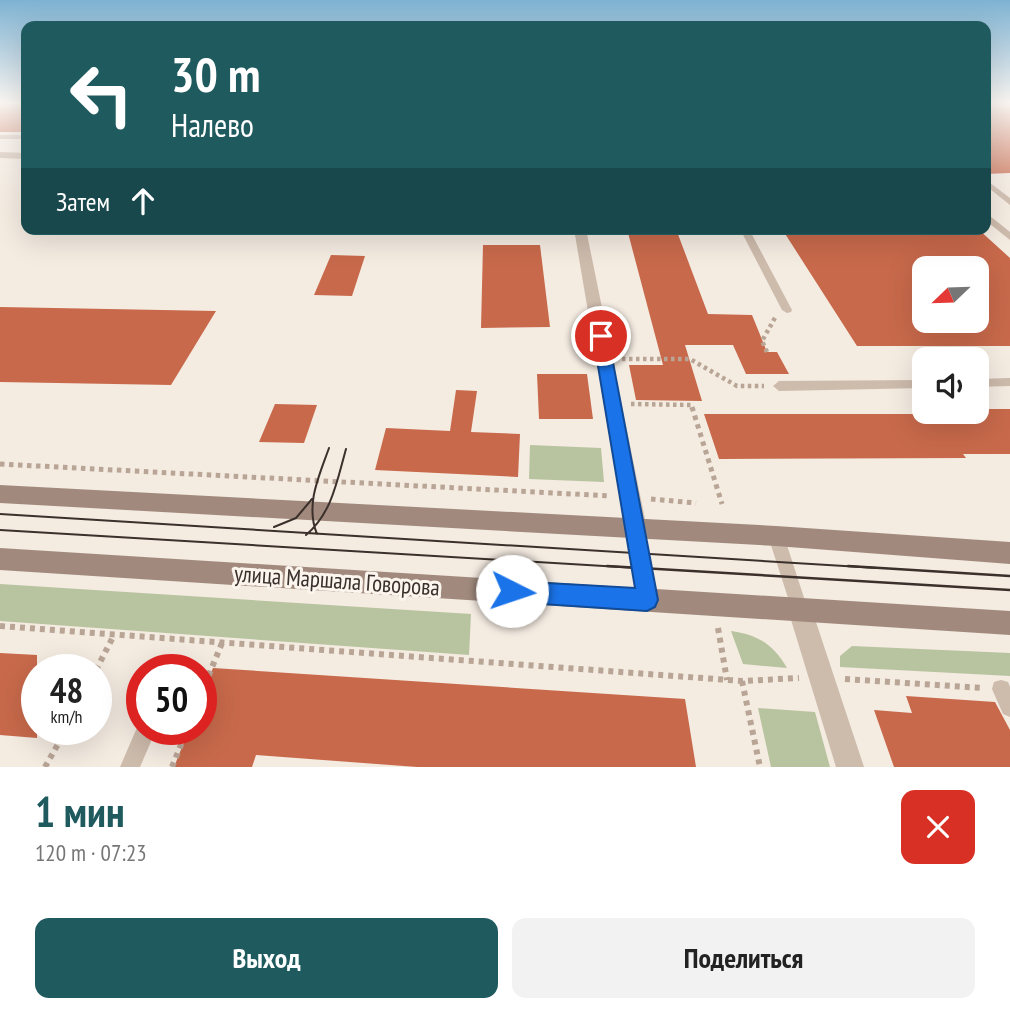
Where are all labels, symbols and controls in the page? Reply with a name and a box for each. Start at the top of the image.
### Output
text: 30 m [171,42,260,106]
icon: left [56,49,147,140]
text: Налево [171,104,254,146]
icon: ahead [124,182,162,220]
text: Затем [56,185,110,218]
north arrow [912,256,989,332]
map controls [912,256,989,424]
pin [571,306,631,366]
icon: arrive [582,317,620,355]
button: sound [912,347,989,424]
position arrow [475,554,549,628]
street label: улица Маршала Говорова [233,558,441,602]
speed limit sign: 50 [126,654,217,745]
text: 48 [50,667,83,713]
text: km/h [51,705,82,728]
text: 1 мин [35,784,125,839]
button: close [901,790,975,864]
text: 120 m · 07:23 [35,838,147,867]
button: Выход [35,918,498,998]
button: Поделиться [512,918,975,998]

